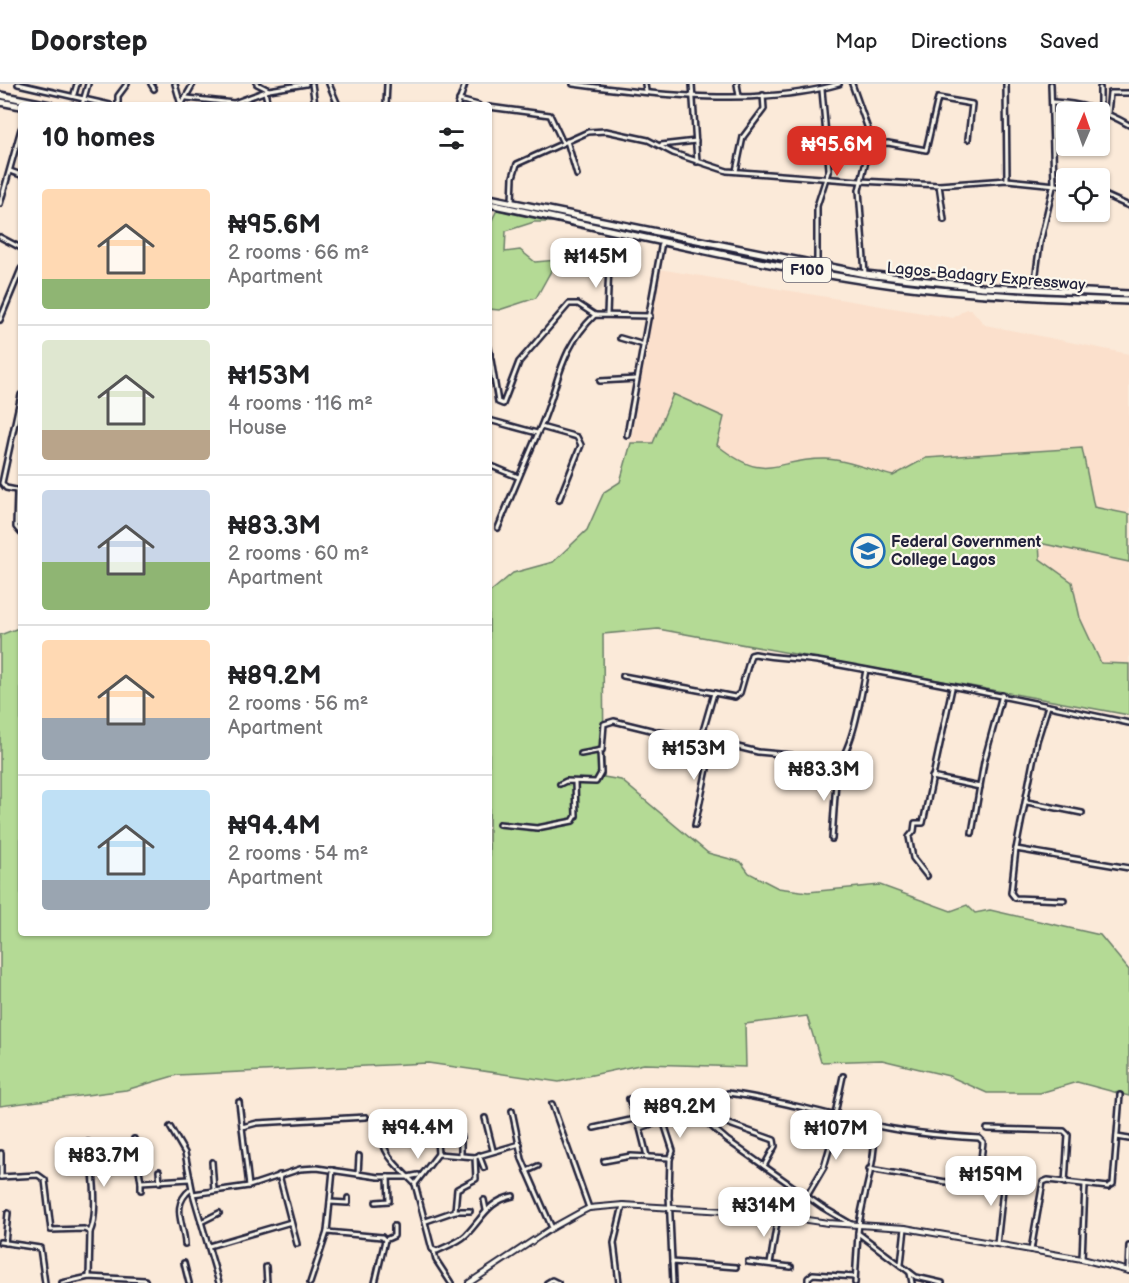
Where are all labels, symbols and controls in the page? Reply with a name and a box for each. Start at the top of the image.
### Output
text: Doorstep [30,25,147,58]
text: Map [835,29,878,54]
text: Directions [911,29,1007,54]
text: Saved [1040,29,1099,54]
north arrow [1056,102,1110,156]
map controls [1056,102,1110,222]
icon: filters [435,122,468,155]
text: 10 homes [42,123,155,154]
pin: ₦95.6M [788,126,886,177]
text: ₦95.6M [801,133,873,157]
button: locate [1056,168,1110,222]
text: ₦95.6M [228,210,321,241]
icon: home [90,213,162,285]
pin: ₦145M [554,238,638,289]
text: 2 rooms · 66 m² [228,241,369,265]
text: ₦145M [564,245,628,269]
road number: F100 [783,258,831,282]
street label: Lagos-Badagry Expressway [886,259,1087,295]
text: Apartment [228,265,323,289]
text: ₦153M [228,361,310,392]
icon: home [90,364,162,436]
text: 4 rooms · 116 m² [228,392,373,416]
text: House [228,416,287,440]
text: ₦83.3M [228,511,321,542]
icon: home [90,514,162,586]
school or university icon: Federal Government College Lagos [850,533,886,569]
place label: Federal Government College Lagos [891,533,1042,570]
text: 2 rooms · 60 m² [228,542,369,566]
text: Apartment [228,566,323,590]
text: ₦89.2M [228,661,321,692]
icon: home [90,664,162,736]
text: 2 rooms · 56 m² [228,692,368,716]
text: Apartment [228,716,323,740]
pin: ₦153M [652,730,736,781]
text: ₦153M [662,737,726,761]
pin: ₦83.3M [775,751,873,802]
text: ₦83.3M [788,758,860,782]
text: ₦94.4M [228,811,321,842]
icon: home [90,814,162,886]
text: 2 rooms · 54 m² [228,842,368,866]
text: Apartment [228,866,323,890]
pin: ₦89.2M [631,1088,729,1139]
text: ₦89.2M [644,1095,716,1119]
pin: ₦94.4M [369,1109,467,1160]
pin: ₦107M [794,1110,878,1161]
text: ₦94.4M [382,1116,454,1140]
text: ₦107M [804,1117,868,1141]
pin: ₦83.7M [55,1137,153,1188]
text: ₦83.7M [69,1144,139,1168]
pin: ₦159M [949,1156,1033,1207]
text: ₦159M [959,1163,1023,1187]
pin: ₦314M [722,1187,806,1238]
text: ₦314M [732,1194,796,1218]

